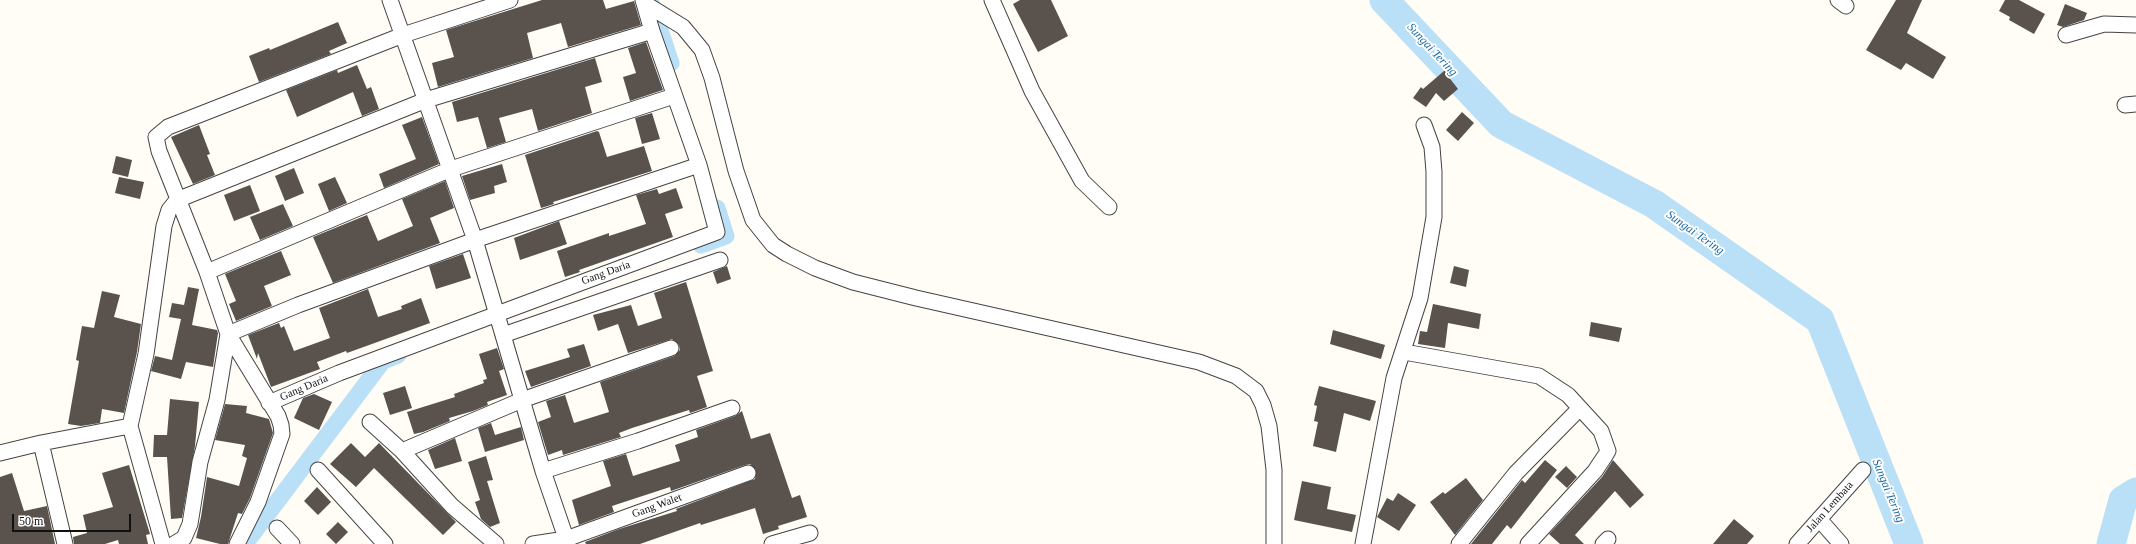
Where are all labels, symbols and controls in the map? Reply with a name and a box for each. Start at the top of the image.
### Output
water label: Sungai Tering [1404,21,1460,79]
water label: Sungai Tering [1663,208,1727,258]
street label: Gang Daria [580,258,632,288]
street label: Gang Daria [278,372,330,404]
water label: Sungai Tering [1869,457,1907,525]
street label: Jalan Lembata [1804,479,1856,535]
street label: Gang Walet [630,491,684,521]
scale bar [14,506,133,532]
text: 50 m [19,514,43,528]

